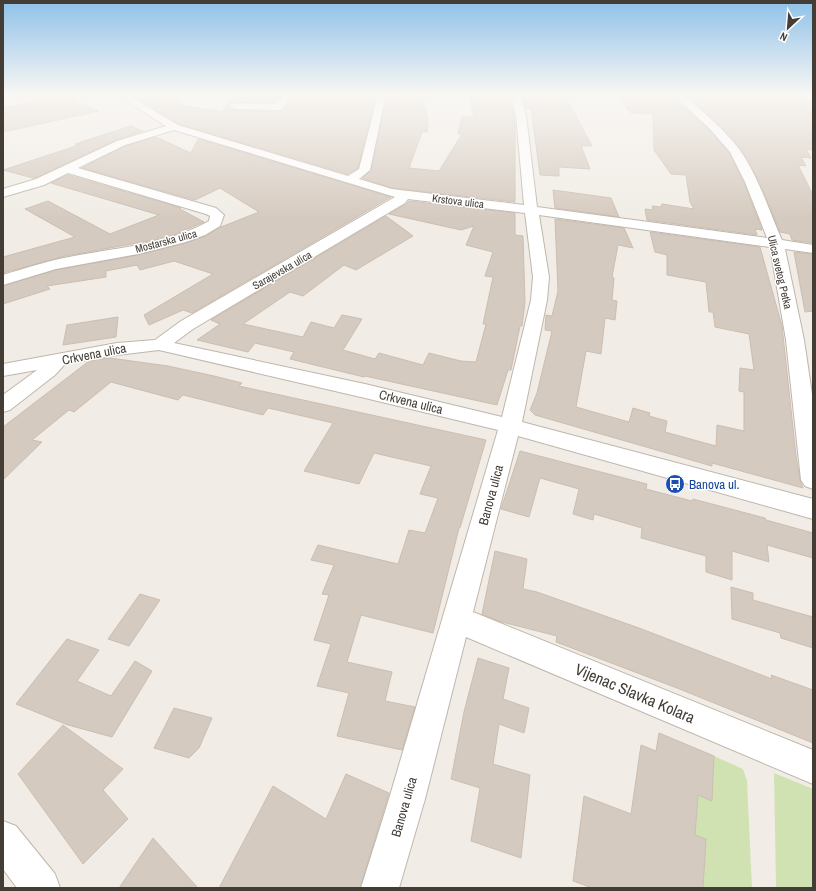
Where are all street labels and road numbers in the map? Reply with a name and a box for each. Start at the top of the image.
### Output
street label: Krstova ulica [431,191,485,211]
street label: Mostarska ulica [134,226,198,256]
street label: Ulica svetog Petka [765,234,795,310]
street label: Sarajevska ulica [250,247,314,293]
street label: Crkvena ulica [60,339,128,369]
street label: Crkvena ulica [377,386,445,418]
street label: Banova ulica [475,463,507,527]
street label: Vijenac Slavka Kolara [572,658,699,728]
street label: Banova ulica [387,775,421,839]

